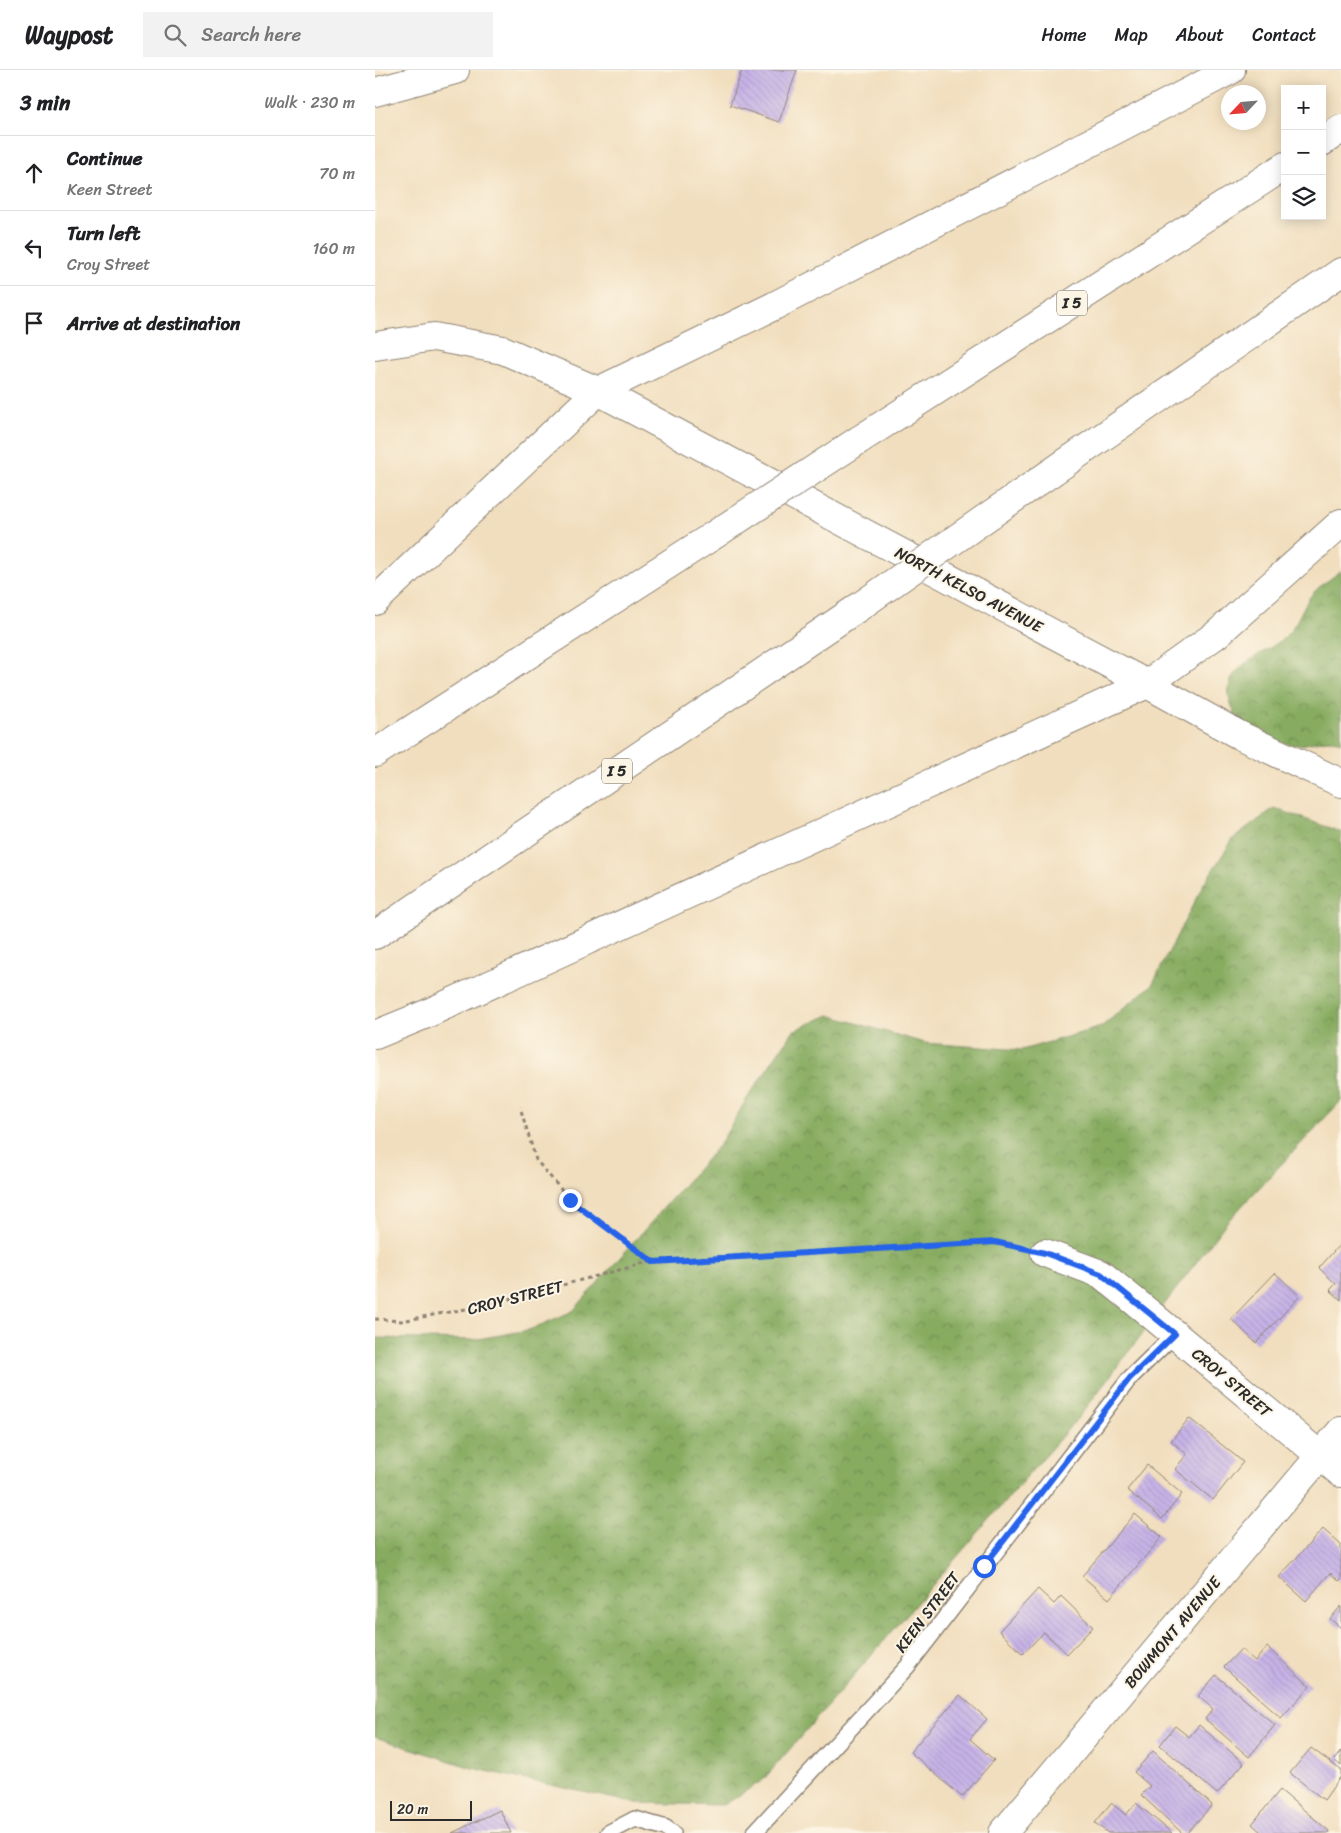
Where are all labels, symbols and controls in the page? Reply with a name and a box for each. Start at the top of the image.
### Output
search box [143,12,493,57]
text: Waypost [25,14,113,56]
text: Search here [201,18,301,51]
text: Home [1042,19,1087,51]
text: Map [1115,19,1148,51]
text: About [1176,19,1224,51]
text: Contact [1252,19,1316,51]
icon: search [161,21,189,49]
text: 3 min [20,84,70,122]
north arrow [1221,85,1266,130]
map controls [1281,85,1326,220]
button: + [1281,85,1326,130]
text: Walk · 230 m [264,88,355,117]
button: − [1281,130,1326,175]
text: Continue [67,142,143,175]
icon: ahead [20,159,48,187]
text: 70 m [319,159,355,188]
text: Keen Street [67,175,153,204]
button: layers [1281,175,1326,220]
text: Turn left [67,217,140,250]
icon: left [20,234,48,262]
text: 160 m [312,234,355,263]
text: Croy Street [67,250,150,279]
road number: I 5 [1057,290,1087,316]
text: Arrive at destination [67,307,240,340]
icon: arrive [20,309,48,337]
street label: NORTH KELSO AVENUE [889,538,1049,641]
road number: I 5 [602,758,632,784]
route end [559,1189,582,1212]
street label: CROY STREET [464,1271,567,1323]
street label: CROY STREET [1185,1340,1279,1426]
route start [973,1555,996,1578]
street label: KEEN STREET [887,1564,968,1659]
street label: BOWMONT AVENUE [1117,1569,1229,1695]
text: 20 m [397,1797,428,1822]
scale bar [390,1798,473,1821]

